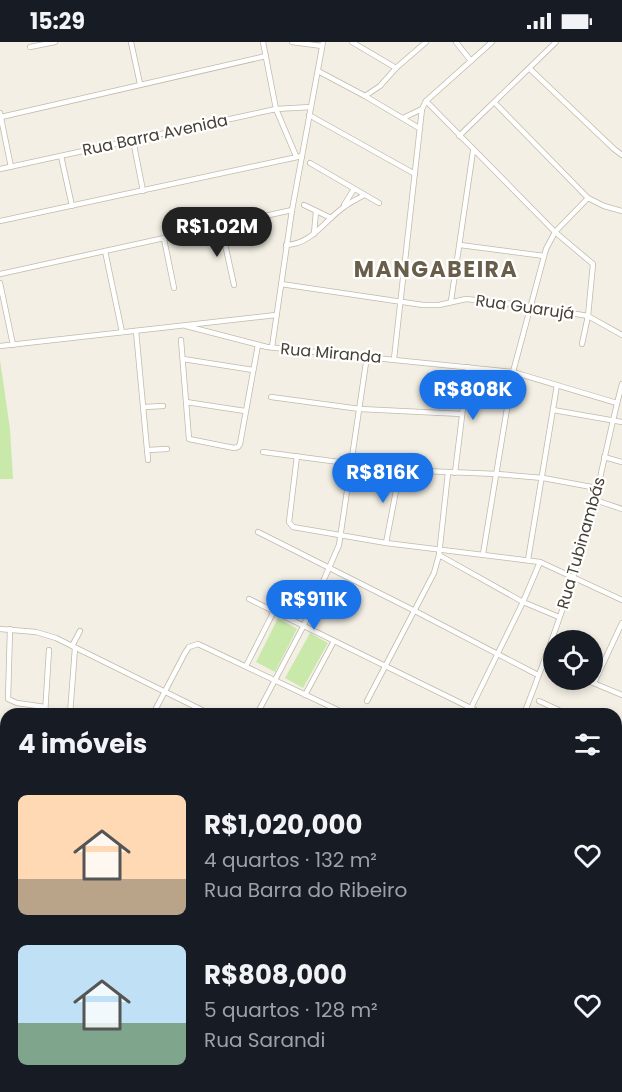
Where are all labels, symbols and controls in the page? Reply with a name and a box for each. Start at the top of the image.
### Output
text: 15:29 [30,6,85,37]
street label: Rua Barra Avenida [80,108,230,162]
pin: R$1.02M [162,207,272,258]
text: R$1.02M [176,212,258,240]
district label: MANGABEIRA [354,254,518,285]
street label: Rua Guarujá [474,289,576,325]
street label: Rua Miranda [279,337,383,369]
pin: R$808K [424,370,522,421]
text: R$808K [433,375,513,403]
pin: R$816K [334,453,432,504]
text: R$816K [346,458,420,486]
street label: Rua Tubinambás [551,474,611,612]
pin: R$911K [265,580,363,631]
text: R$911K [280,585,348,613]
map controls [543,630,603,690]
button: locate [543,630,603,690]
text: 4 imóveis [18,726,147,762]
icon: filters [571,728,604,761]
text: R$1,020,000 [204,807,362,843]
icon: home [66,819,138,891]
icon: heart [571,839,604,872]
text: 4 quartos · 132 m² [204,846,377,874]
text: Rua Barra do Ribeiro [204,876,407,904]
text: R$808,000 [204,957,347,993]
icon: home [66,969,138,1041]
icon: heart [571,989,604,1022]
text: 5 quartos · 128 m² [204,996,378,1024]
text: Rua Sarandi [204,1026,325,1054]

